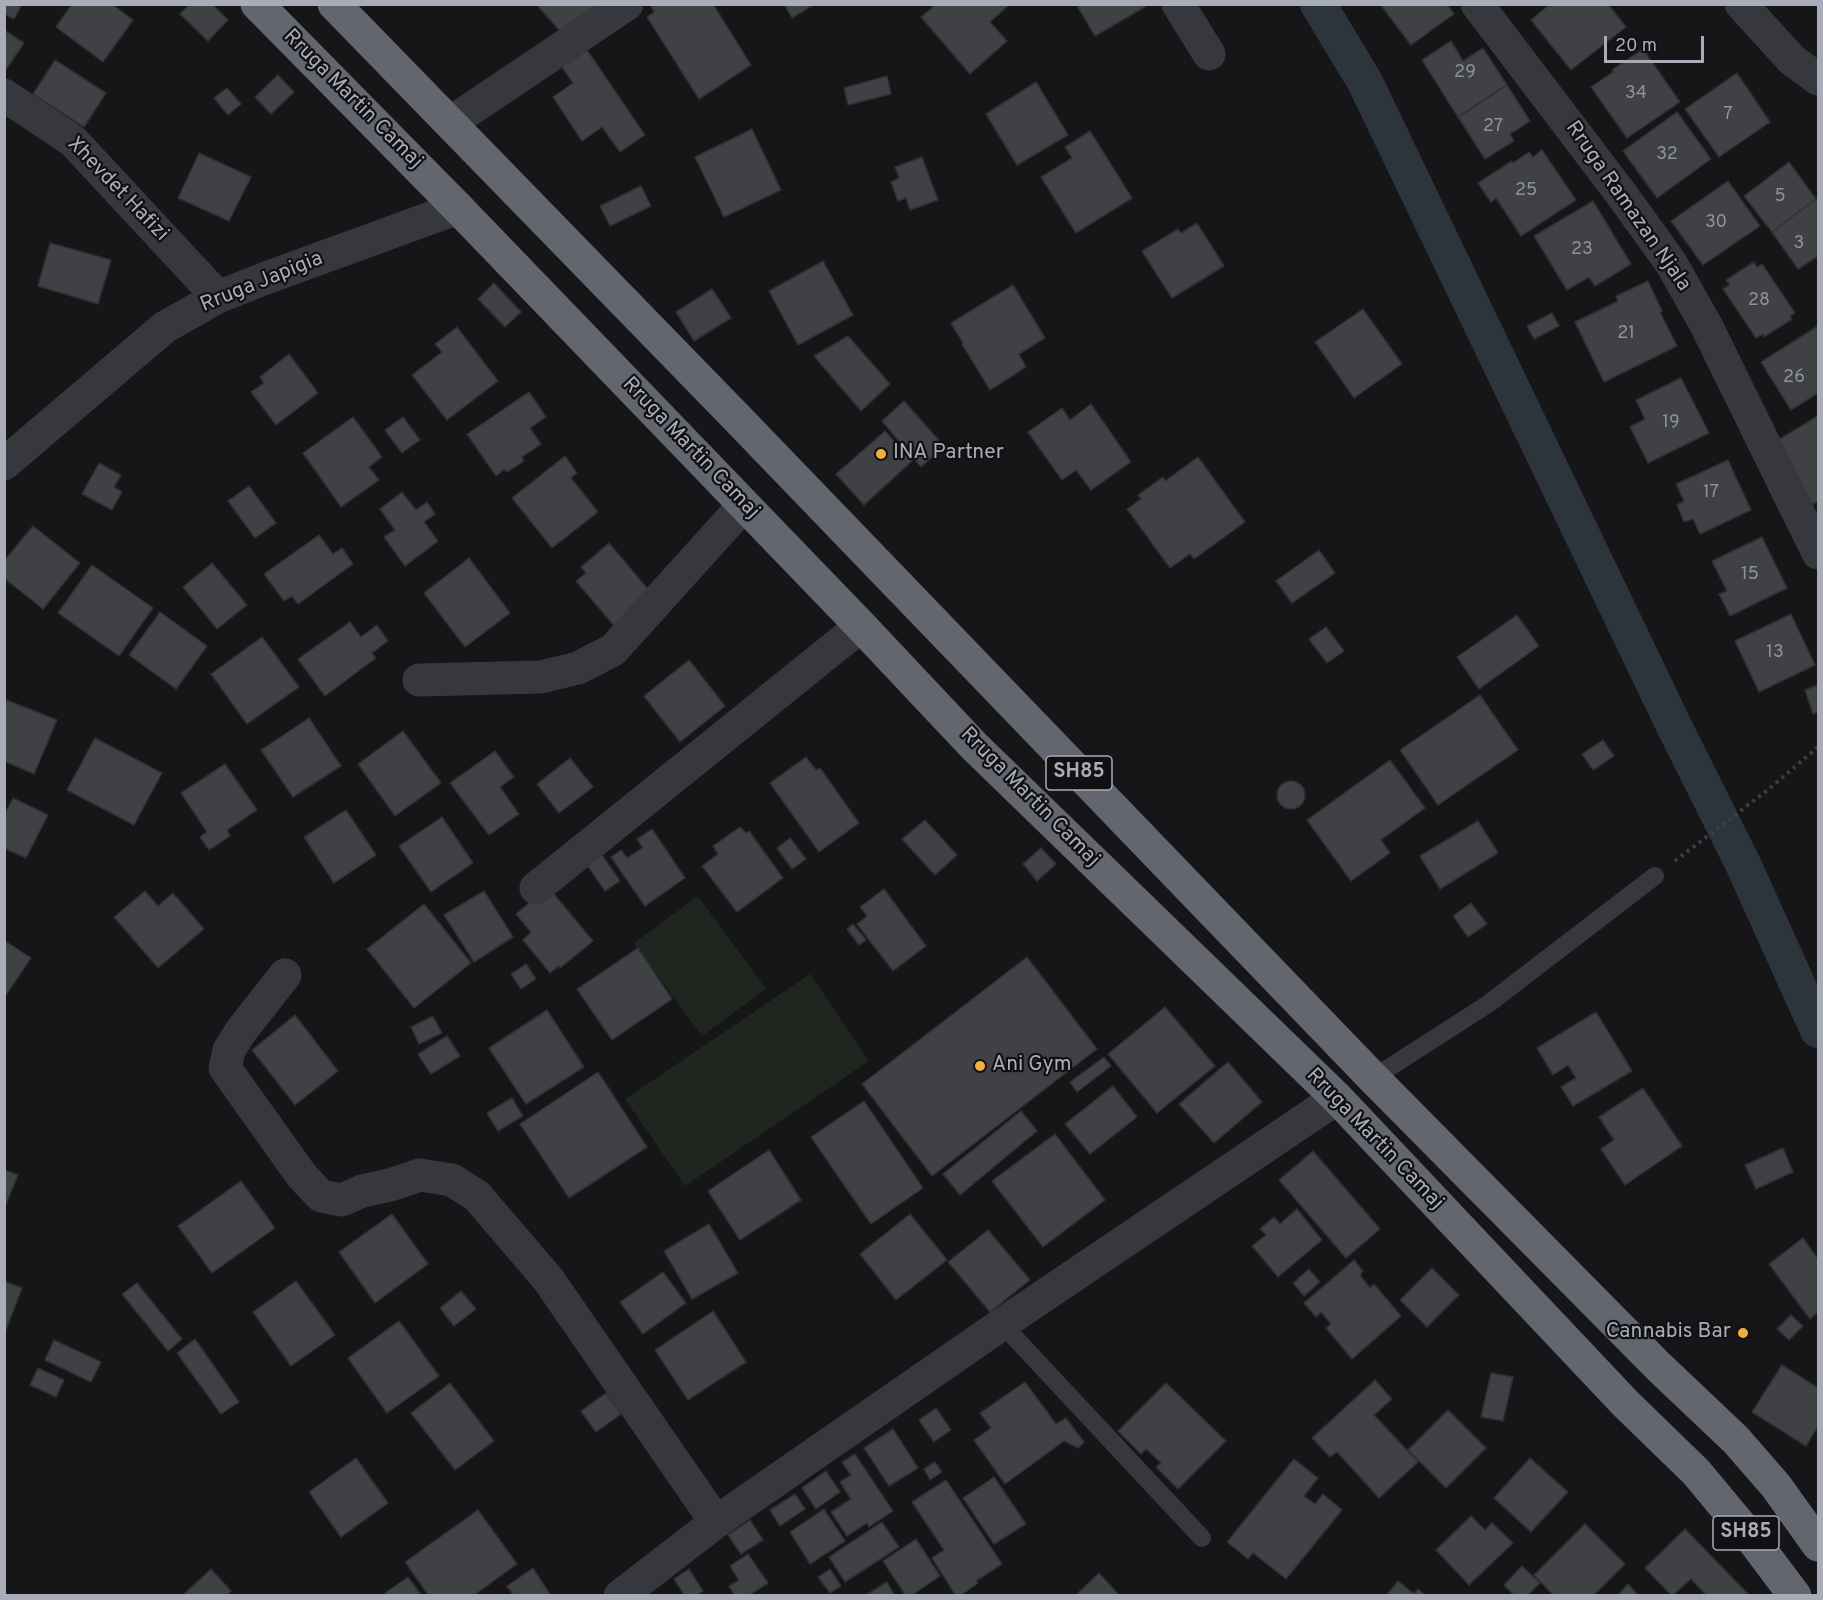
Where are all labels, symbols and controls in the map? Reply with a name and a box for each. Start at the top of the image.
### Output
scale bar [1607,24,1708,62]
street label: Rruga Martin Camaj [277,25,427,175]
text: 20 m [1615,35,1657,58]
house number: 29 [1454,62,1476,84]
house number: 34 [1625,83,1647,105]
house number: 7 [1723,104,1733,126]
house number: 27 [1483,116,1503,138]
street label: Rruga Ramazan Njala [1559,117,1695,297]
street label: Xhevdet Hafizi [61,133,173,247]
house number: 32 [1656,144,1678,166]
house number: 25 [1515,180,1537,202]
house number: 5 [1774,186,1786,208]
house number: 30 [1705,212,1727,234]
house number: 3 [1794,233,1804,255]
house number: 23 [1571,239,1593,261]
street label: Rruga Japigia [197,247,327,319]
house number: 28 [1748,290,1770,312]
house number: 21 [1617,323,1635,345]
house number: 26 [1783,367,1805,389]
street label: Rruga Martin Camaj [616,373,764,525]
house number: 19 [1662,412,1680,434]
place label: INA Partner [893,441,1004,467]
marker: INA Partner [874,447,888,461]
house number: 17 [1703,482,1719,504]
house number: 15 [1741,564,1759,586]
house number: 13 [1766,642,1784,664]
street label: Rruga Martin Camaj [954,723,1104,873]
road number: SH85 [1046,756,1112,790]
place label: Ani Gym [992,1053,1071,1079]
marker: Ani Gym [973,1059,987,1073]
street label: Rruga Martin Camaj [1300,1064,1448,1216]
place label: Cannabis Bar [1606,1320,1731,1346]
marker: Cannabis Bar [1736,1326,1750,1340]
road number: SH85 [1713,1516,1779,1550]

